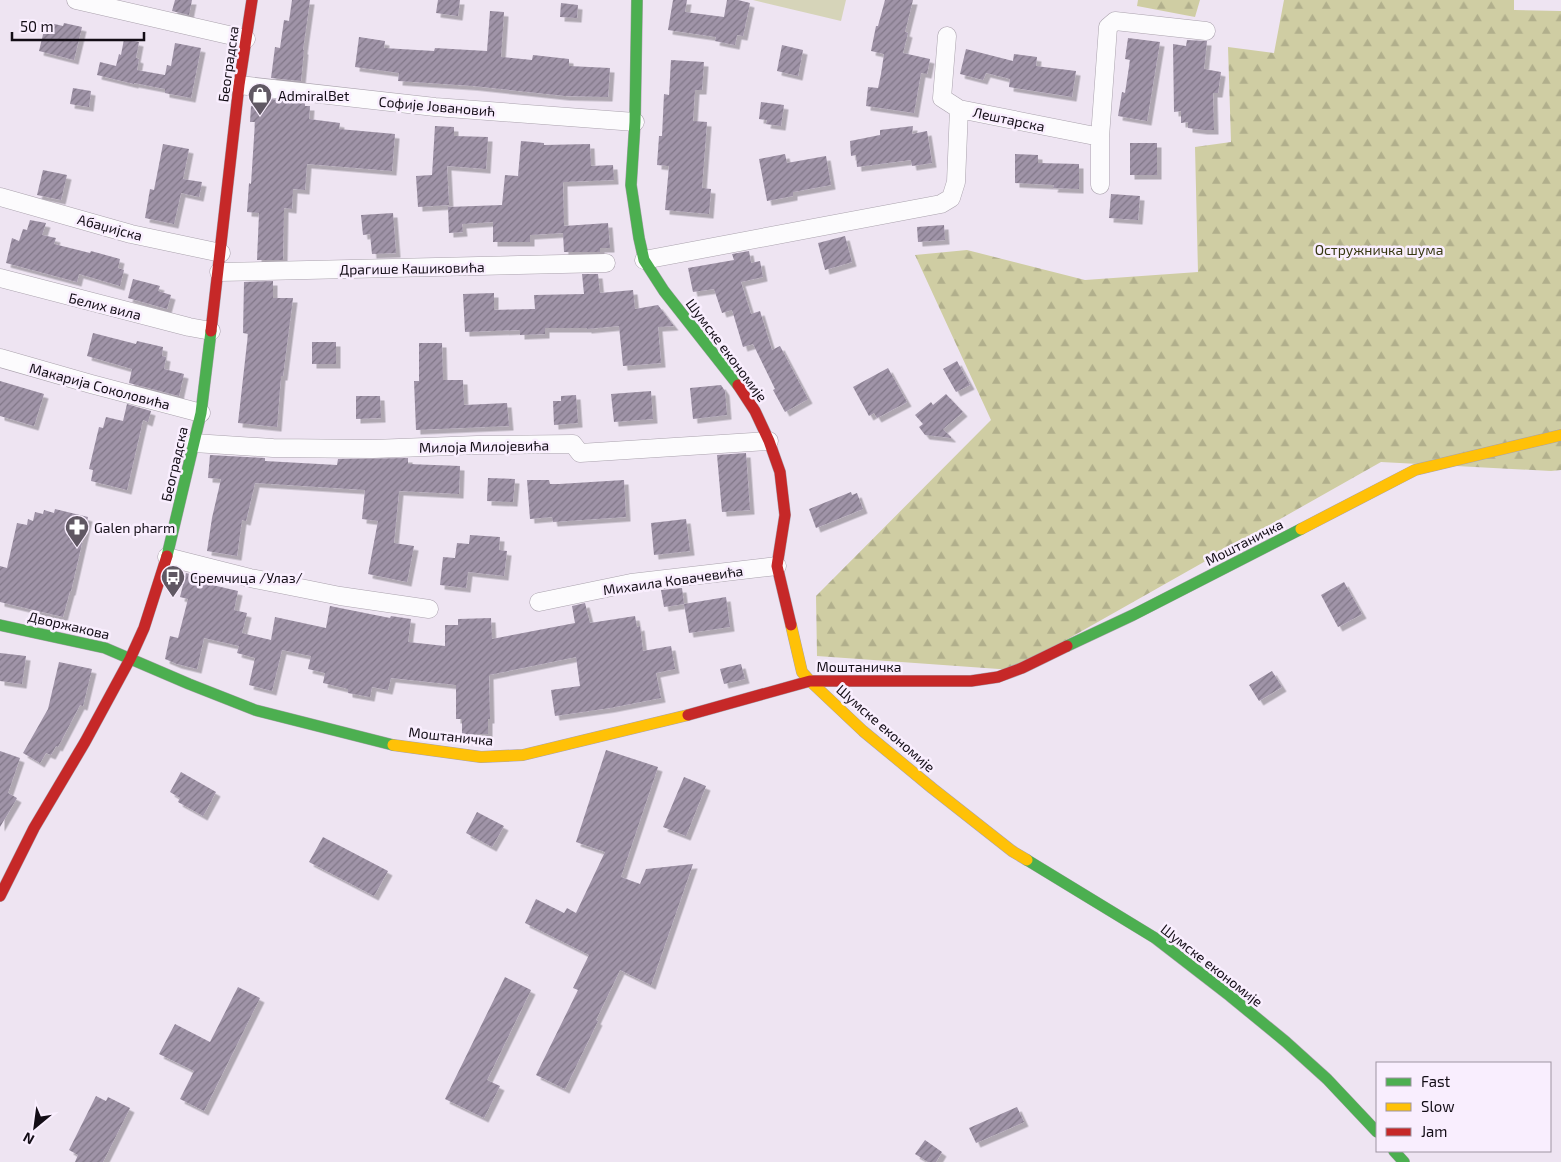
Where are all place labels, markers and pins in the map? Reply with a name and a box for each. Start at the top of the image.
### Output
shop icon: AdmiralBet [247,82,273,116]
place label: AdmiralBet [278,87,349,104]
pharmacy icon: Galen pharm [64,514,90,548]
place label: Galen pharm [94,519,175,536]
bus stop icon: Сремчица /Улаз/ [160,564,186,598]
place label: Сремчица /Улаз/ [190,569,303,586]

